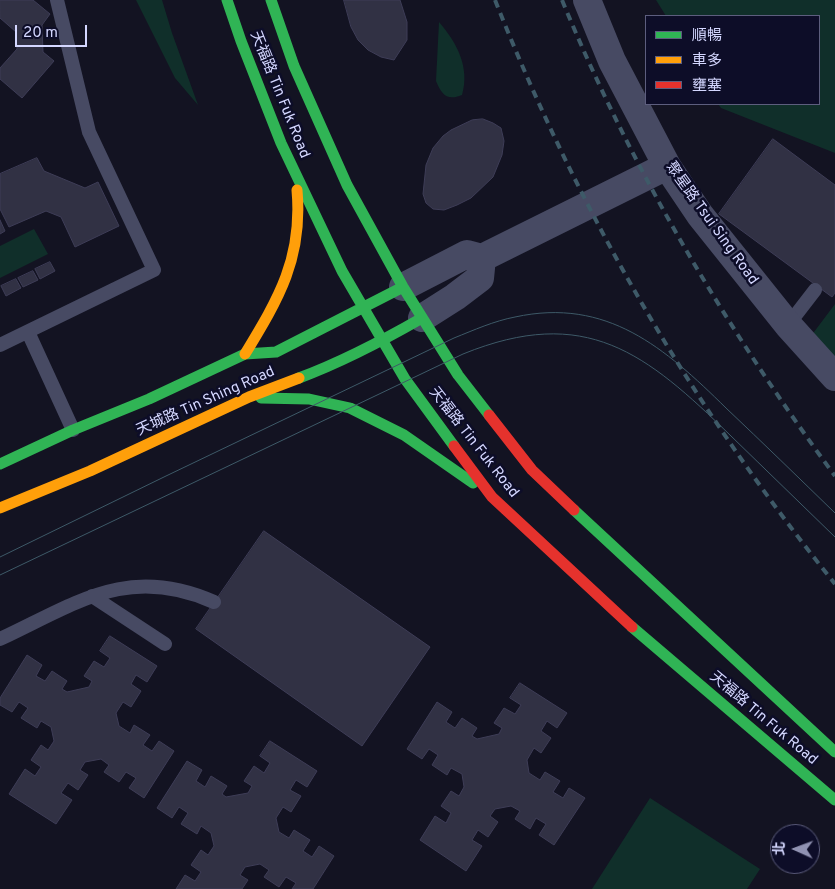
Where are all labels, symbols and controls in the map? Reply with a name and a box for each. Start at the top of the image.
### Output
scale bar [18,15,90,47]
legend [645,15,820,105]
text: 20 m [23,24,58,43]
text: 順暢 [692,27,722,46]
street label: 天福路 Tin Fuk Road [245,29,313,161]
text: 車多 [692,52,722,71]
text: 壅塞 [692,77,722,96]
street label: 聚星路 Tsui Sing Road [661,159,761,289]
street label: 天城路 Tin Shing Road [134,363,278,441]
street label: 天福路 Tin Fuk Road [424,384,522,502]
street label: 天福路 Tin Fuk Road [705,669,821,769]
north arrow [770,824,820,874]
text: 北 [772,841,789,856]

